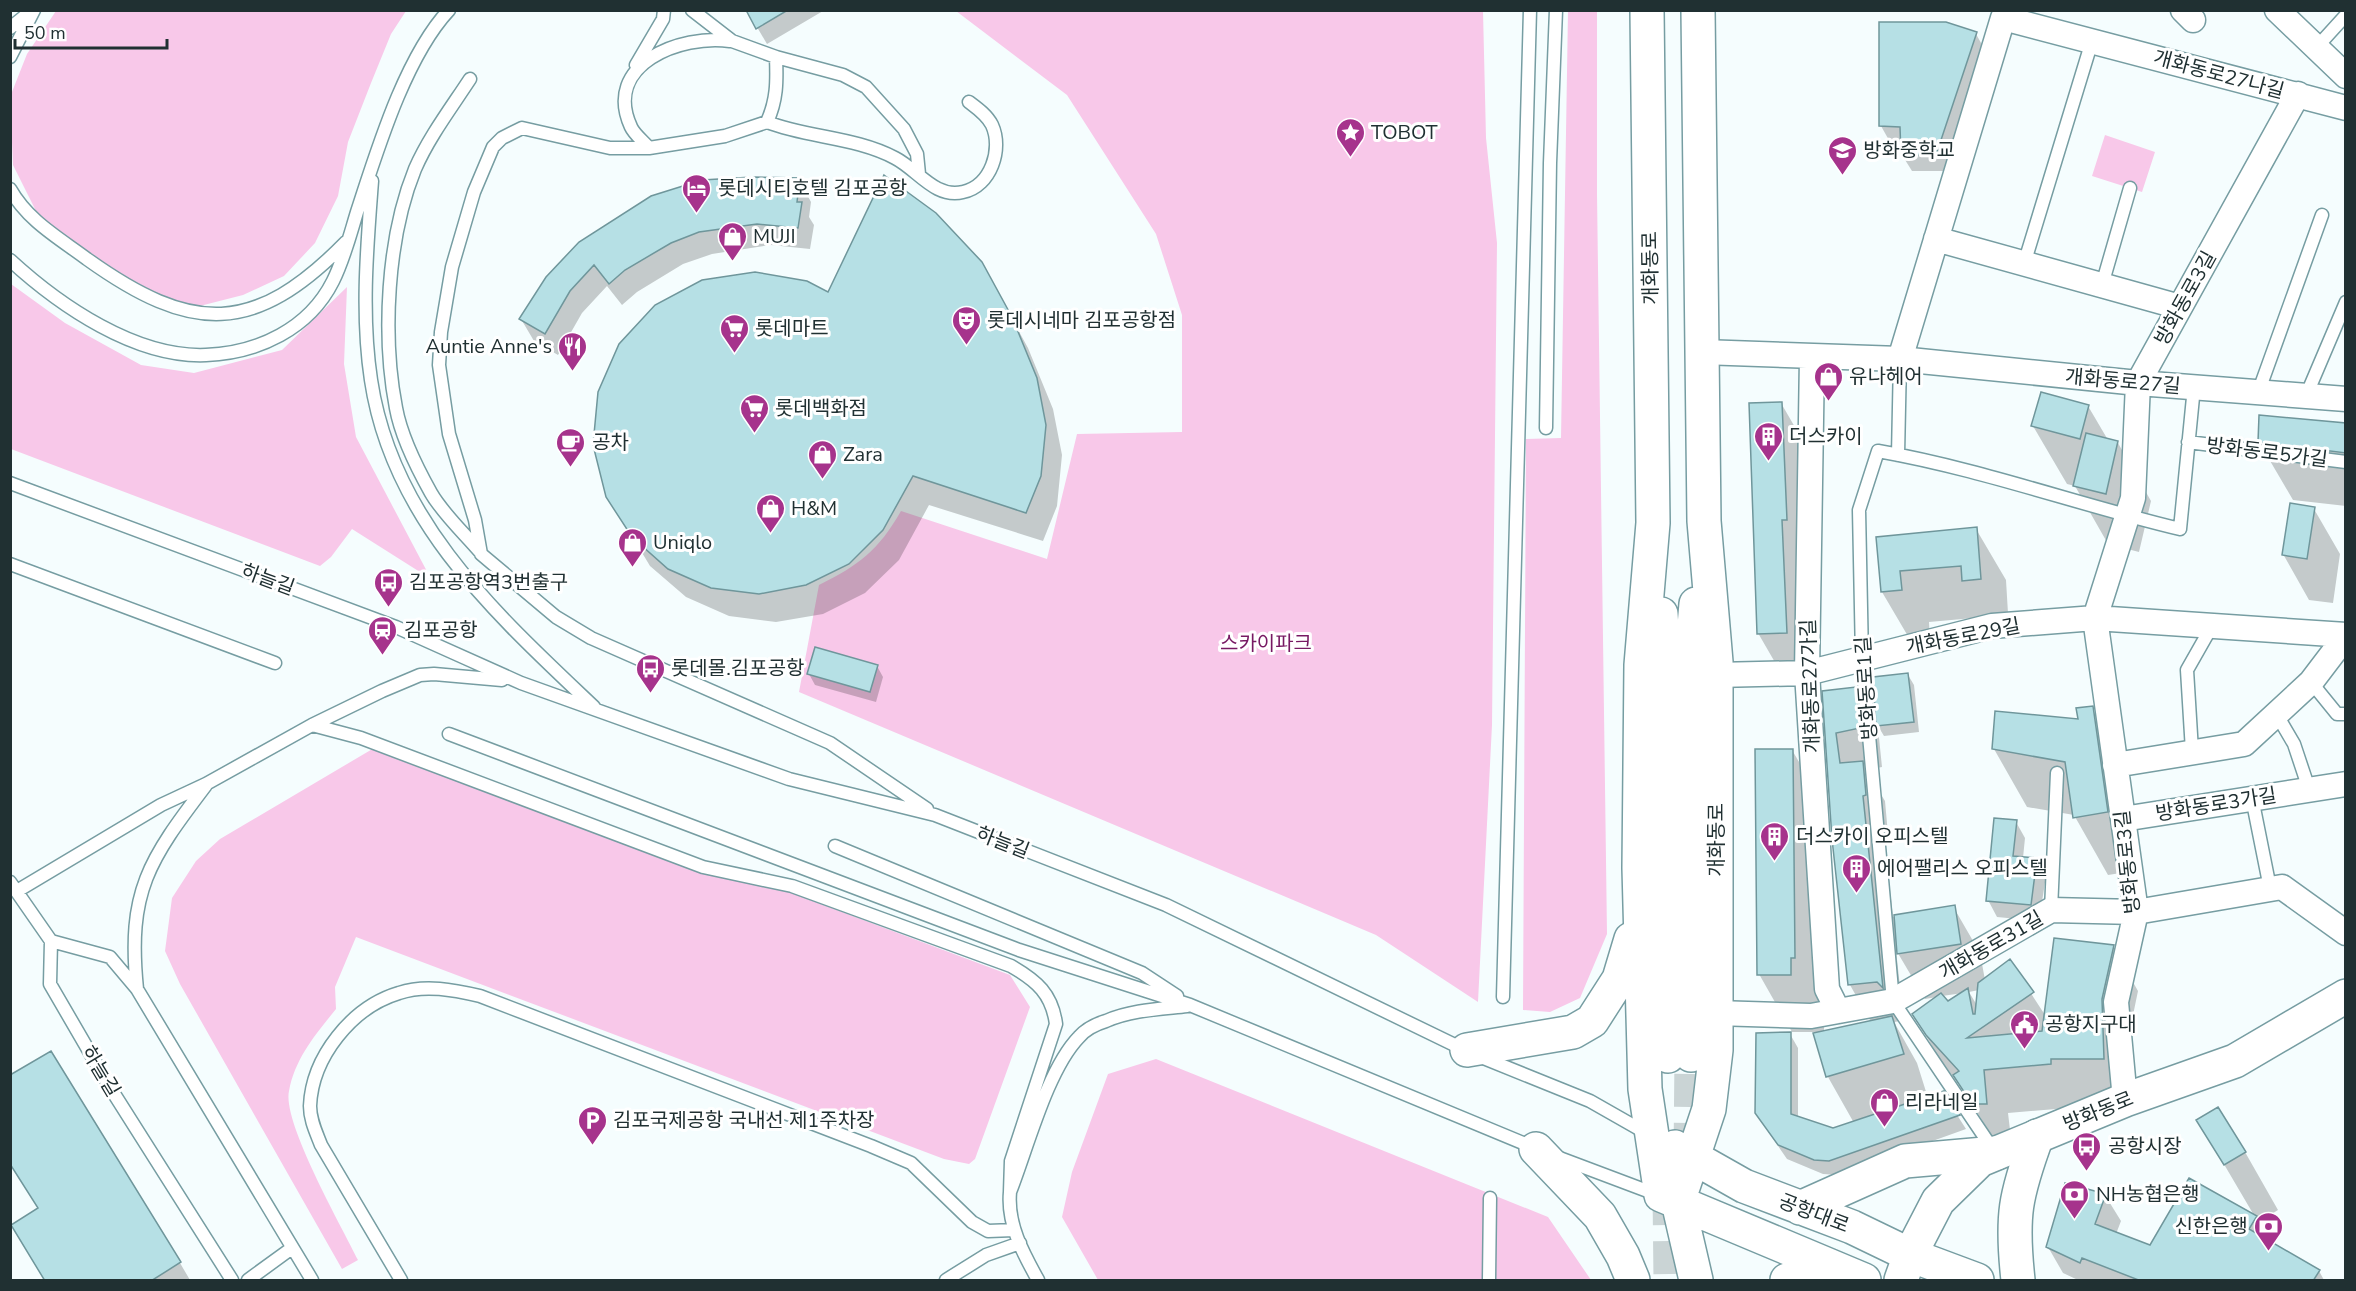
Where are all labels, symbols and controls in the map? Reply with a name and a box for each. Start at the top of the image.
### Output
scale bar [15,12,166,50]
text: 50 m [24,21,66,45]
street label: 개화동로27나길 [2150,44,2287,105]
place icon: TOBOT [1334,116,1366,158]
place label: TOBOT [1371,119,1438,146]
school or university icon: 방화중학교 [1826,134,1858,176]
place label: 방화중학교 [1863,137,1955,164]
hotel icon: 롯데시티호텔 김포공항 [681,172,713,214]
place label: 롯데시티호텔 김포공항 [718,175,907,202]
shop icon: MUJI [716,220,748,262]
place label: MUJI [753,223,796,250]
street label: 개화동로 [1636,231,1665,305]
street label: 방화동로3길 [2148,246,2222,350]
theatre icon: 롯데시네마 김포공항점 [950,304,982,346]
place label: 롯데시네마 김포공항점 [987,307,1176,334]
supermarket icon: 롯데마트 [718,312,750,354]
place label: 롯데마트 [755,315,829,342]
restaurant icon: Auntie Anne's [557,330,589,372]
place label: Auntie Anne's [425,333,552,360]
shop icon: 유나헤어 [1812,360,1844,402]
place label: 유나헤어 [1849,363,1923,390]
street label: 개화동로27길 [2064,363,2182,400]
supermarket icon: 롯데백화점 [738,392,770,434]
place label: 롯데백화점 [775,395,867,422]
building icon: 더스카이 [1752,420,1784,462]
place label: 더스카이 [1789,423,1863,450]
cafe icon: 공차 [555,426,587,468]
place label: 공차 [592,429,629,456]
street label: 방화동로5가길 [2205,432,2329,473]
shop icon: Zara [806,438,838,480]
place label: Zara [843,441,883,468]
shop icon: H&M [754,492,786,534]
place label: H&M [791,495,837,522]
shop icon: Uniqlo [616,526,648,568]
place label: Uniqlo [653,529,712,556]
street label: 하늘길 [237,557,298,602]
bus stop icon: 김포공항역3번출구 [372,566,404,608]
place label: 김포공항역3번출구 [409,569,568,596]
street label: 개화동로29길 [1904,612,2023,661]
station icon: 김포공항 [367,614,399,656]
place label: 김포공항 [404,617,478,644]
street label: 개화동로27가길 [1795,618,1826,754]
park label: 스카이파크 [1220,630,1312,657]
street label: 방화동로1길 [1849,635,1884,741]
bus stop icon: 롯데몰.김포공항 [634,652,666,694]
place label: 롯데몰.김포공항 [671,655,804,682]
street label: 방화동로3가길 [2154,782,2279,827]
street label: 개화동로 [1703,803,1730,877]
street label: 방화동로3길 [2109,809,2146,915]
street label: 하늘길 [972,820,1033,865]
building icon: 더스카이 오피스텔 [1759,820,1791,862]
place label: 더스카이 오피스텔 [1796,823,1948,850]
building icon: 에어팰리스 오피스텔 [1840,852,1872,894]
place label: 에어팰리스 오피스텔 [1877,855,2048,882]
street label: 개화동로31길 [1934,905,2048,986]
public building icon: 공항지구대 [2008,1008,2040,1050]
place label: 공항지구대 [2045,1011,2137,1038]
street label: 하늘길 [75,1041,126,1102]
street label: 방화동로 [2059,1085,2137,1138]
shop icon: 리라네일 [1868,1086,1900,1128]
place label: 리라네일 [1905,1089,1979,1116]
parking icon: 김포국제공항 국내선 제1주차장 [576,1104,608,1146]
place label: 김포국제공항 국내선 제1주차장 [613,1107,874,1134]
bus stop icon: 공항시장 [2071,1130,2103,1172]
place label: 공항시장 [2108,1133,2182,1160]
bank icon: NH농협은행 [2059,1178,2091,1220]
place label: NH농협은행 [2096,1181,2200,1208]
street label: 공항대로 [1775,1188,1853,1239]
bank icon: 신한은행 [2253,1210,2285,1252]
place label: 신한은행 [2174,1213,2248,1240]

